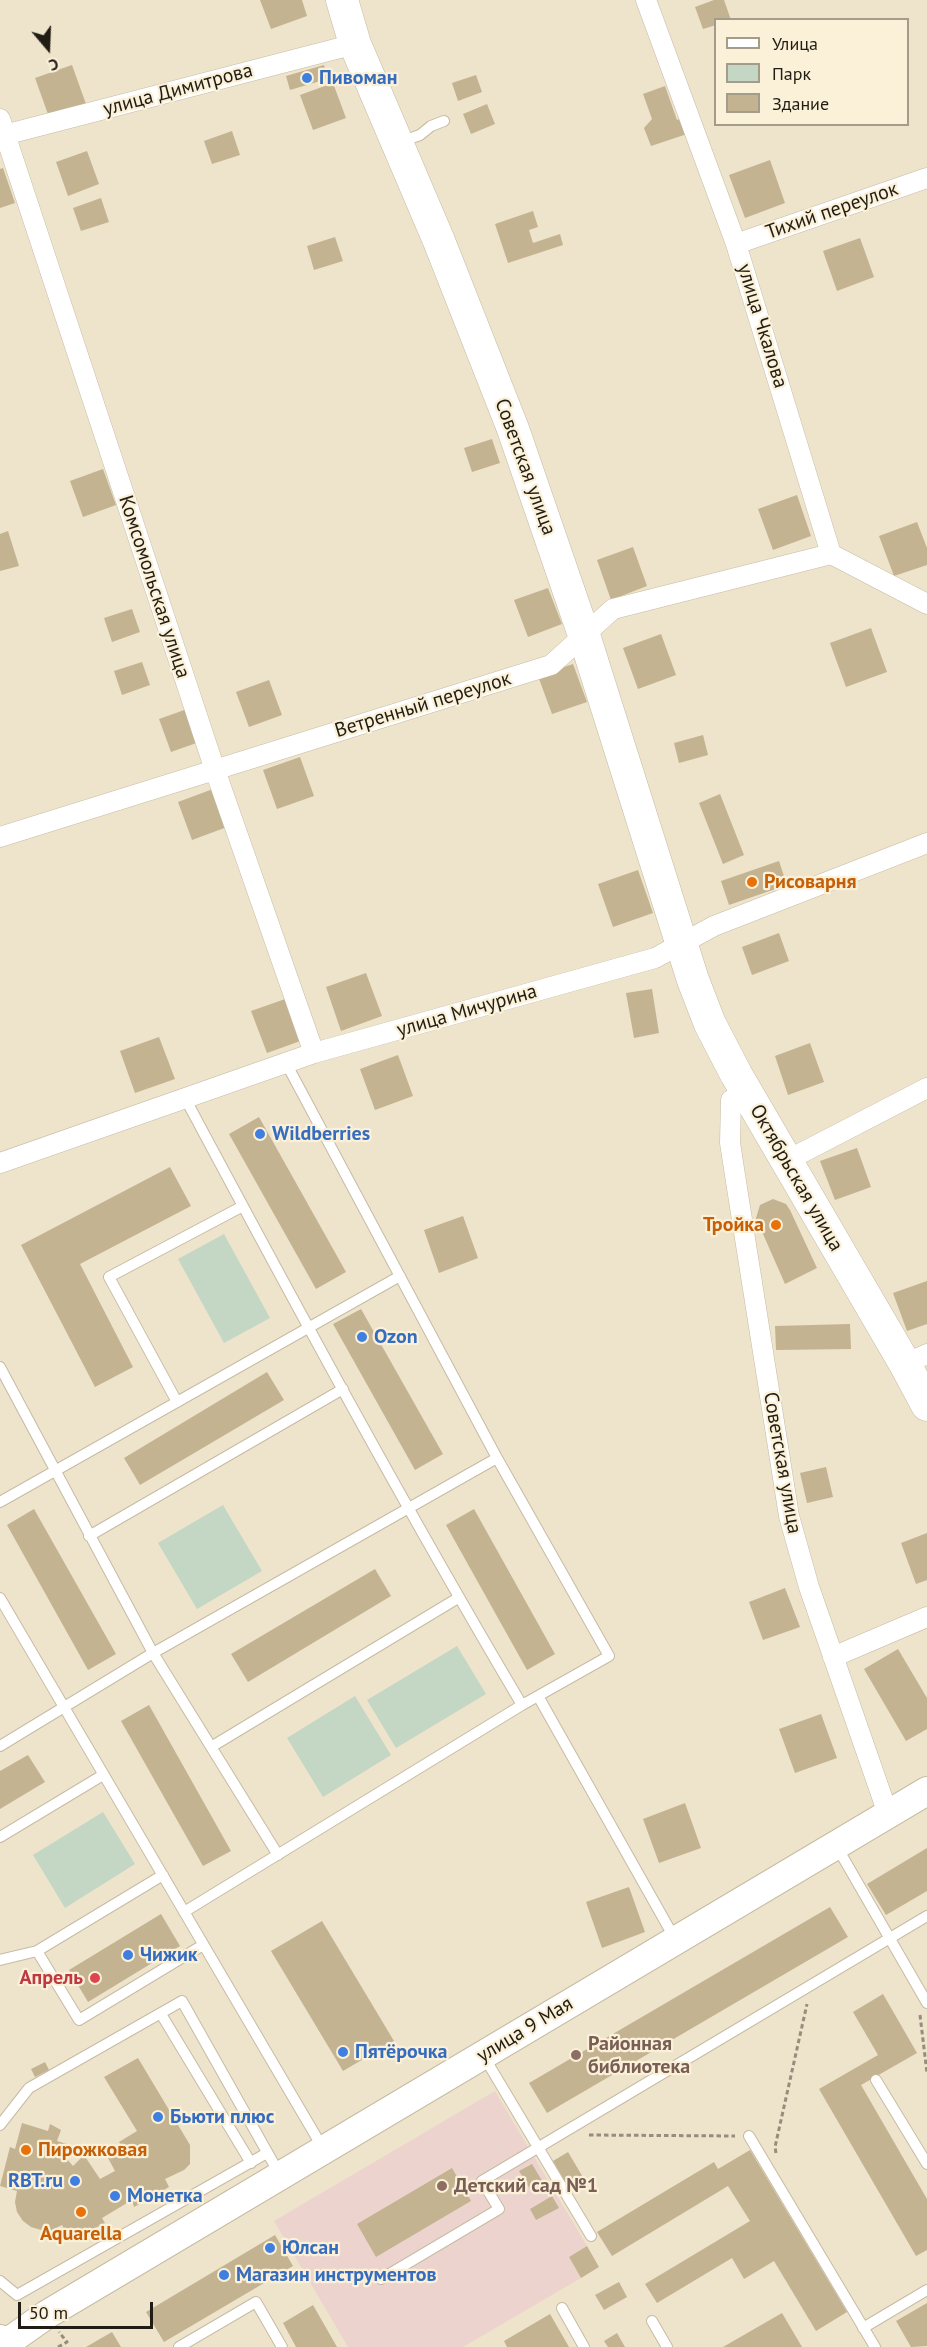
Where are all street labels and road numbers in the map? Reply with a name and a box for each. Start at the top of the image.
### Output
street label: улица Димитрова [101,59,255,121]
street label: Тихий переулок [763,177,901,245]
street label: улица Чкалова [732,261,792,391]
street label: Советская улица [489,395,561,539]
street label: Комсомольская улица [113,493,195,681]
street label: Ветренный переулок [332,667,514,743]
street label: улица Мичурина [394,980,540,1042]
street label: Октябрьская улица [744,1100,848,1256]
street label: Советская улица [758,1390,806,1536]
street label: улица 9 Мая [473,1992,577,2068]

